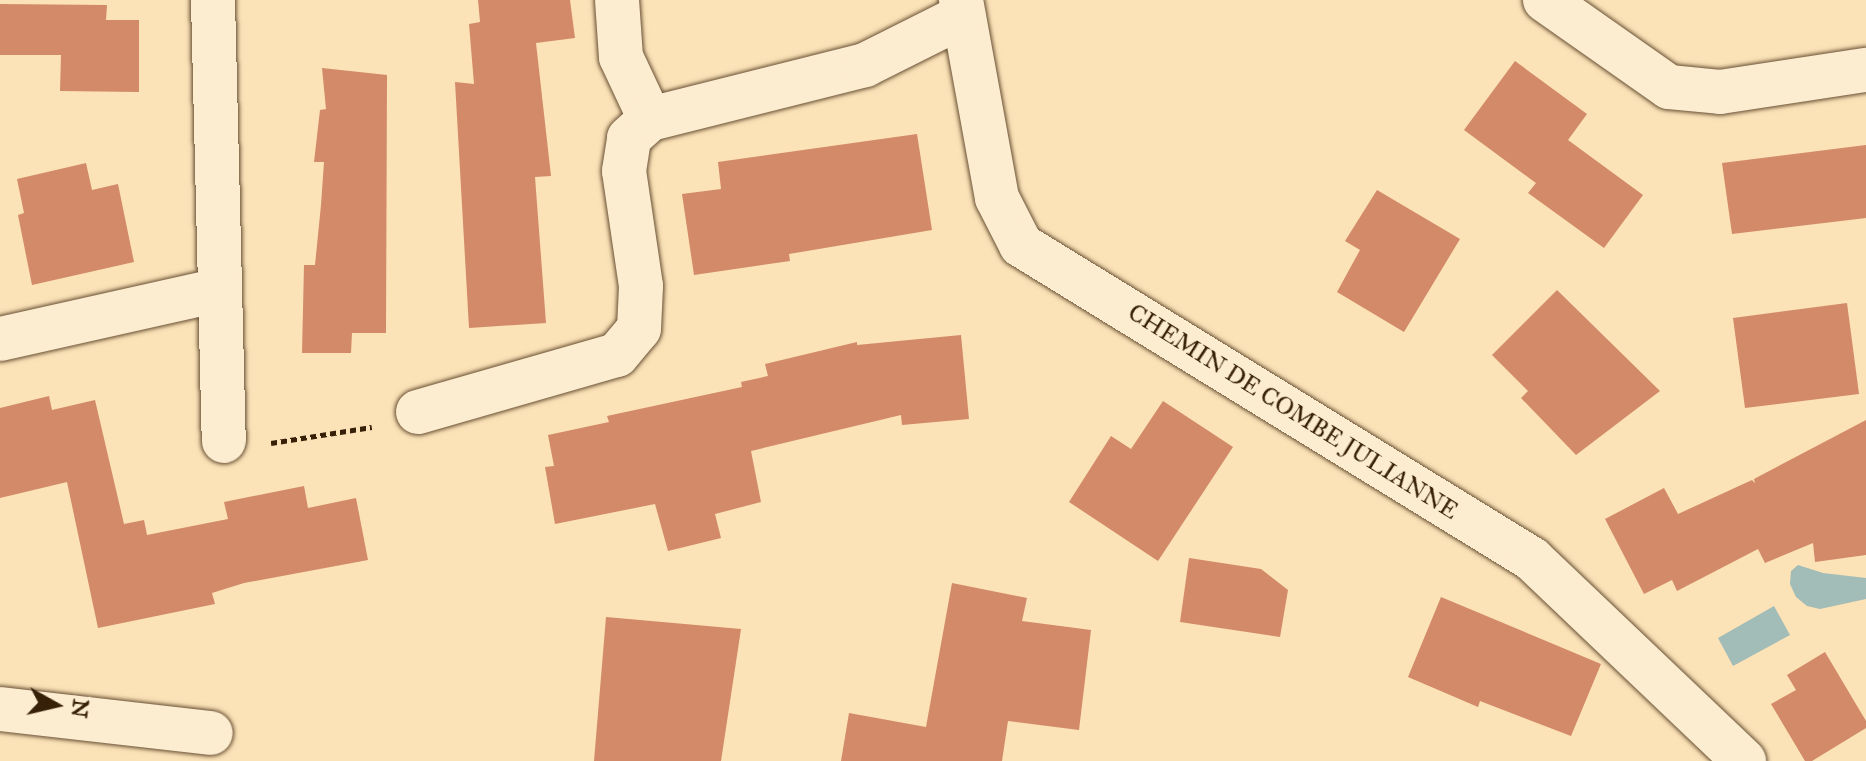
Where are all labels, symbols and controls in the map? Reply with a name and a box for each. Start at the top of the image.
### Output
street label: CHEMIN DE COMBE JULIANNE [1123,298,1463,526]
north arrow [16,665,96,745]
text: N [66,697,95,720]

